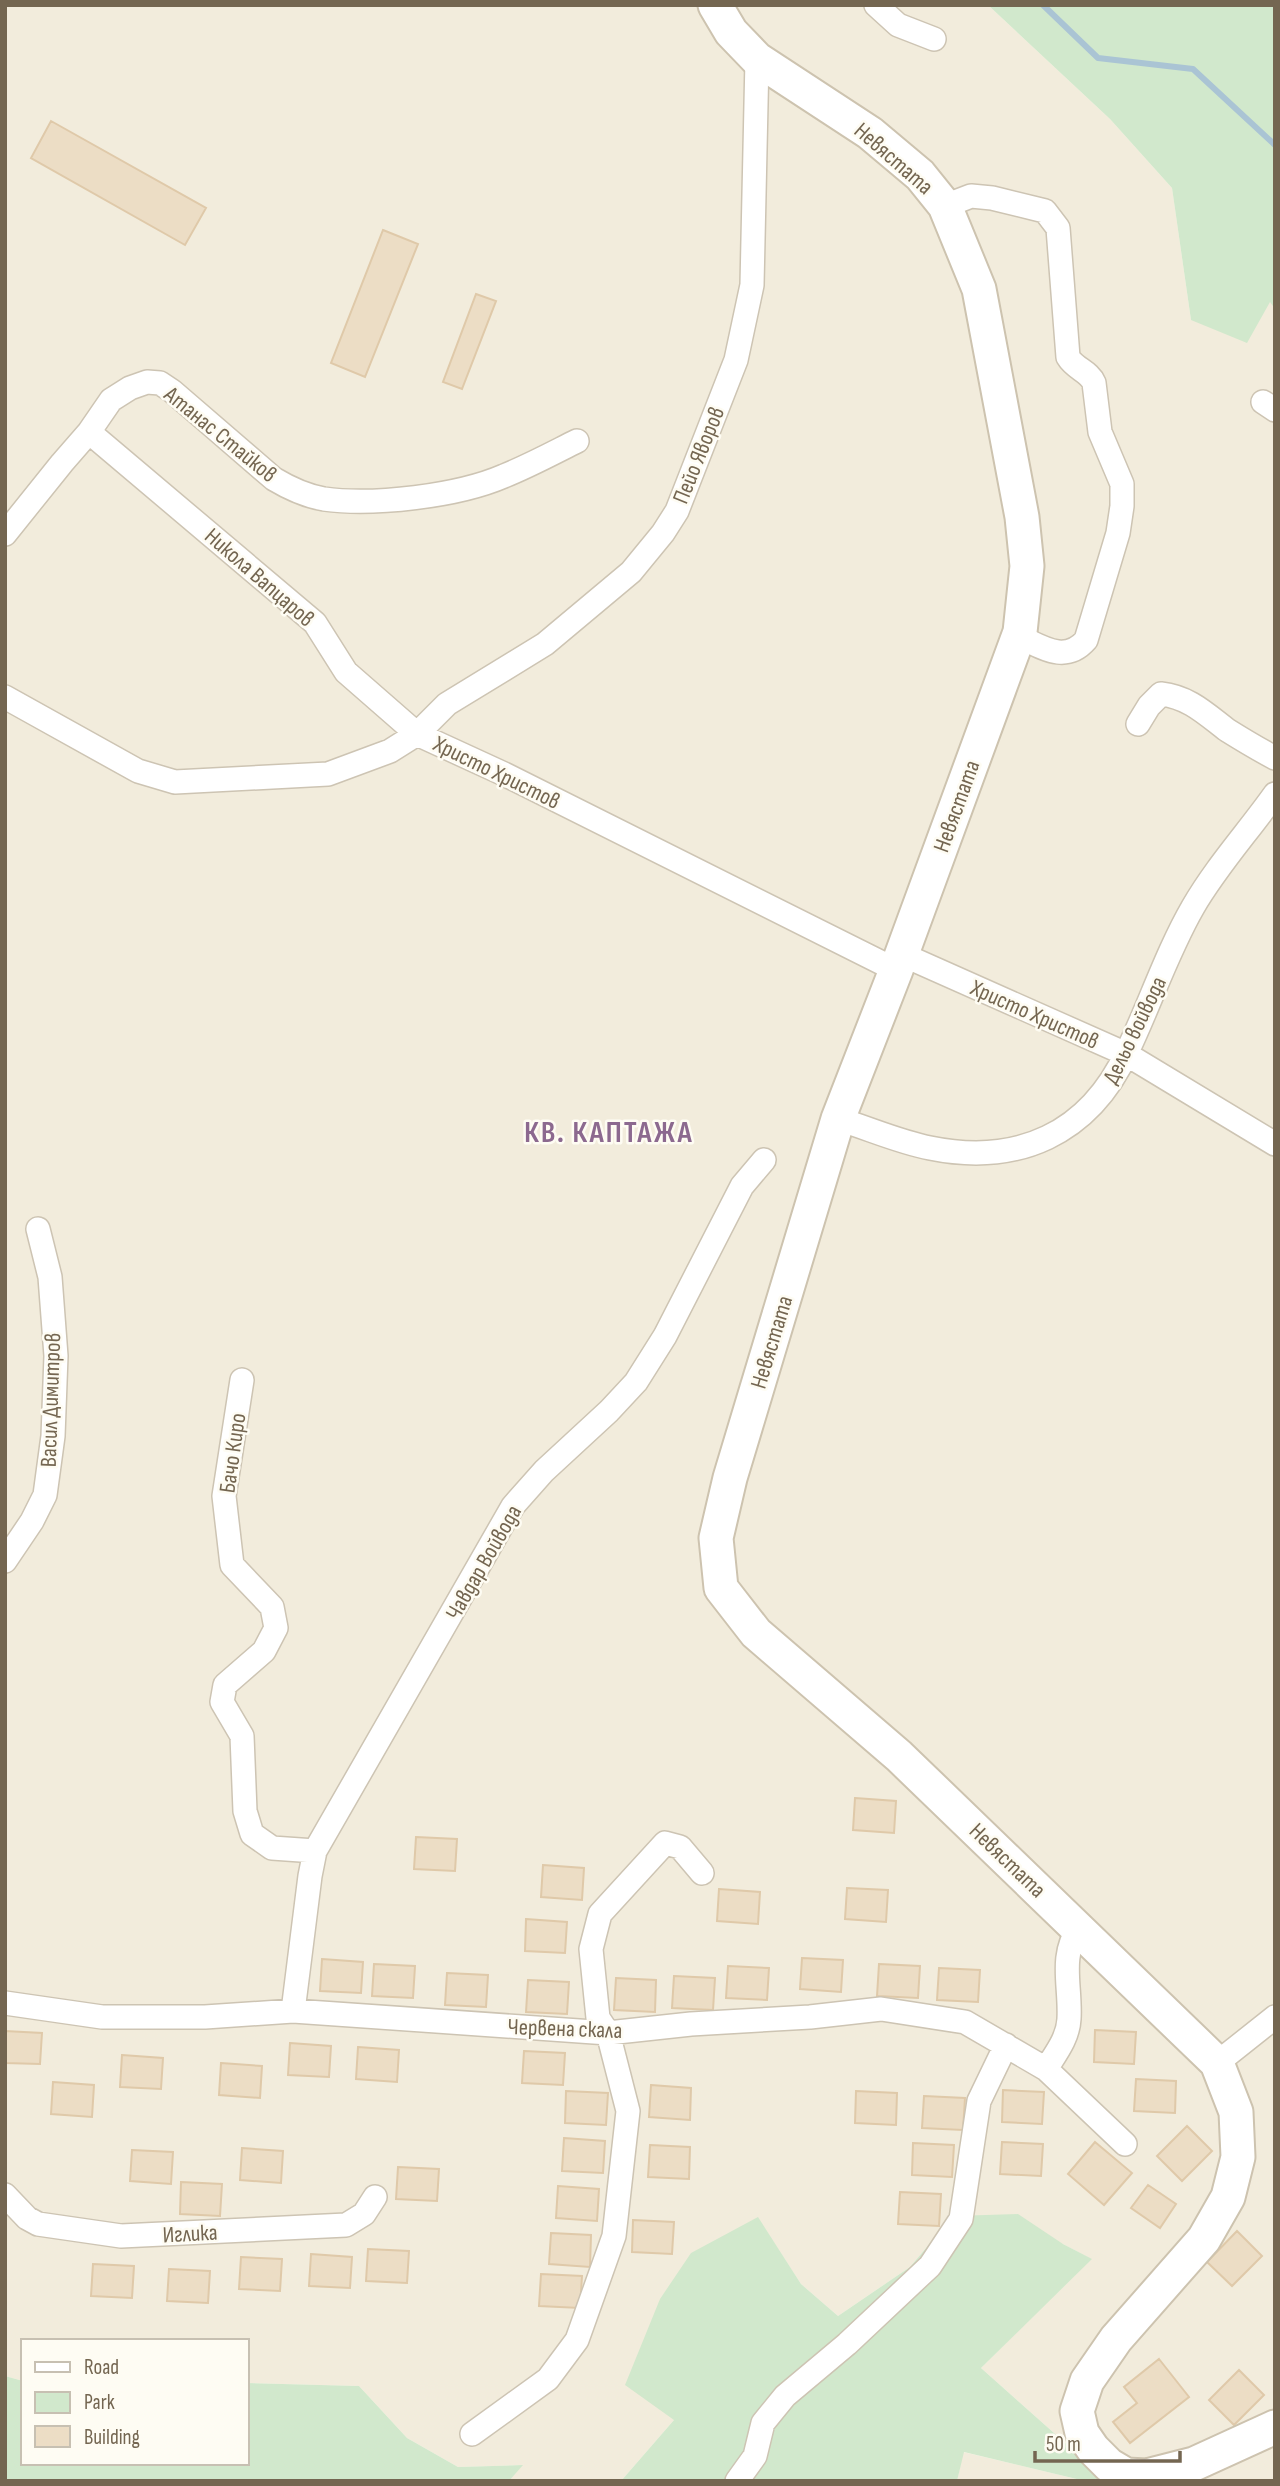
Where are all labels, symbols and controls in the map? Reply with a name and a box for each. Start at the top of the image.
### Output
street label: Невястата [848,117,939,201]
street label: Атанас Стайков [158,380,282,489]
street label: Пейо Яворов [667,403,731,508]
street label: Никола Вапцаров [199,522,320,633]
street label: Христо Христов [428,730,565,816]
street label: Невястата [927,757,986,856]
street label: Дельо войвода [1097,972,1173,1089]
street label: Христо Христов [965,974,1103,1056]
district label: КВ. КАПТАЖА [524,1115,694,1151]
street label: Невястата [745,1292,799,1392]
street label: Васил Димитров [35,1332,67,1468]
street label: Бачо Киро [214,1411,252,1495]
street label: Чавдар Войвода [440,1500,528,1625]
street label: Невястата [963,1817,1051,1904]
street label: Червена скала [507,2013,623,2045]
street label: Иглика [162,2219,218,2249]
legend [21,2339,248,2465]
text: Road [84,2355,119,2380]
text: Park [84,2390,115,2415]
scale bar [1035,2420,1180,2464]
text: Building [84,2425,140,2450]
text: 50 m [1046,2432,1081,2457]

